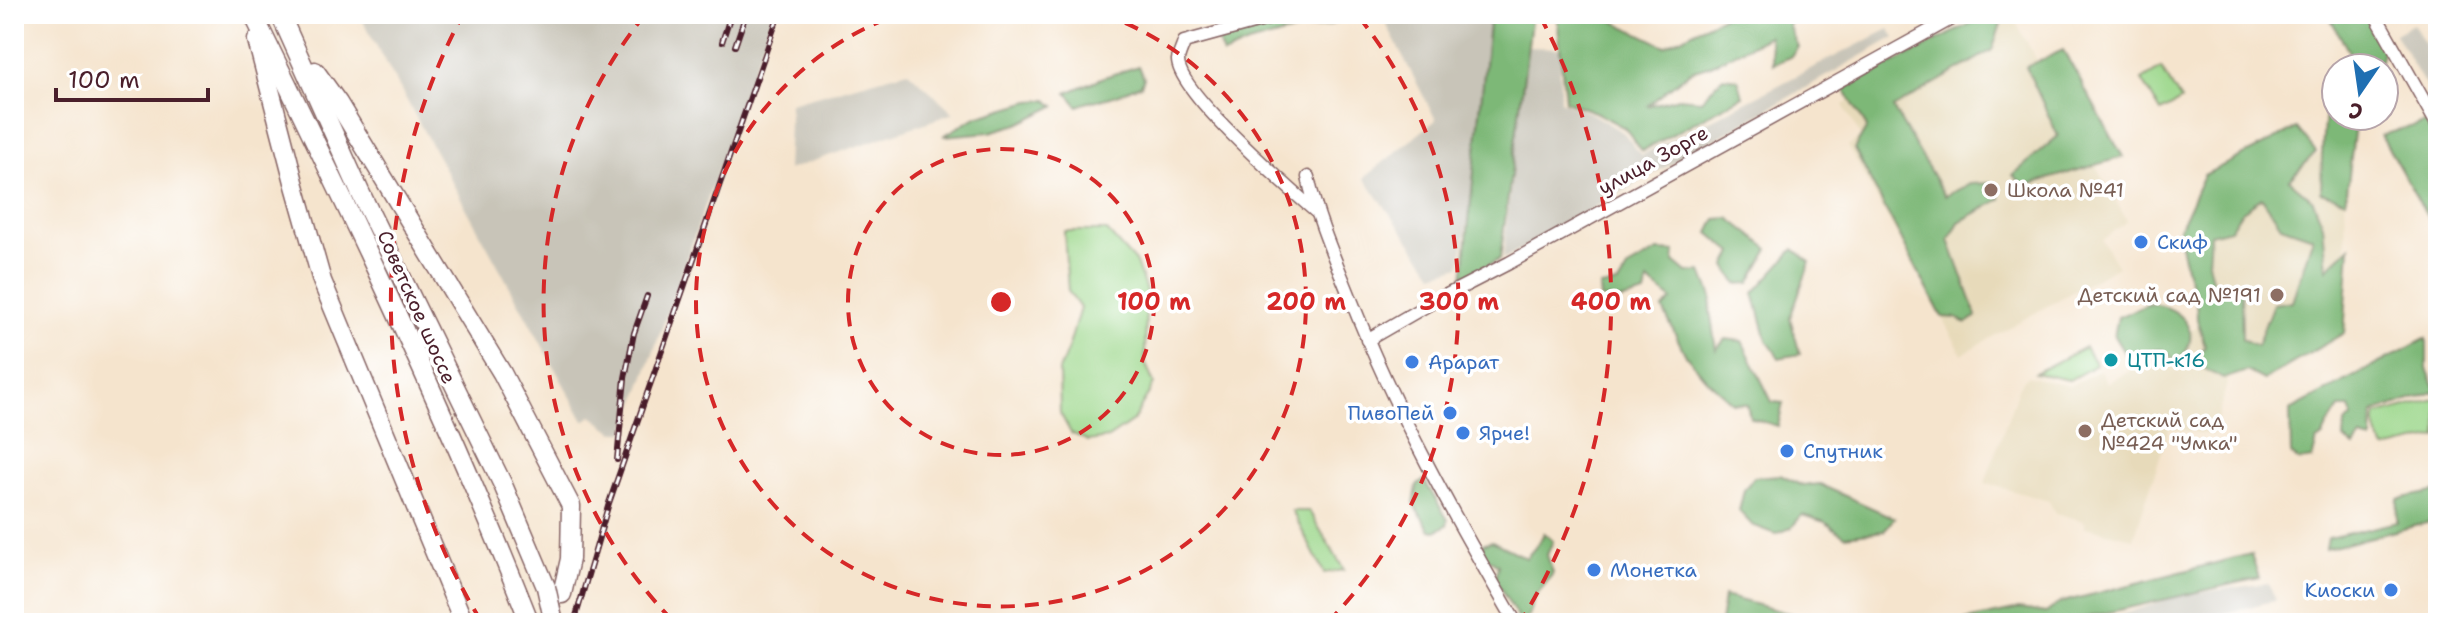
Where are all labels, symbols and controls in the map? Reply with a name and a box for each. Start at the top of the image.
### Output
scale bar [56,52,208,102]
north arrow [2320,52,2400,132]
text: 100 m [68,64,140,96]
text: С [2346,95,2365,127]
street label: улица Зорге [1594,119,1712,201]
place label: Школа №41 [2007,177,2124,203]
marker: Школа №41 [1982,181,2000,199]
street label: Советское шоссе [372,226,462,388]
place label: Скиф [2157,229,2208,255]
marker: Скиф [2132,233,2150,251]
place label: Детский сад №191 [2078,282,2261,308]
text: 100 m [1117,286,1191,318]
text: 200 m [1266,286,1346,318]
text: 300 m [1419,286,1499,318]
text: 400 m [1571,286,1651,318]
marker: Детский сад №191 [2268,286,2286,304]
centre of rings [987,288,1015,316]
place label: ЦТП-к16 [2127,347,2205,373]
place label: Арарат [1428,349,1500,375]
marker: ЦТП-к16 [2102,351,2120,369]
marker: Арарат [1403,353,1421,371]
place label: ПивоПей [1348,400,1434,426]
marker: ПивоПей [1441,404,1459,422]
place label: Детский сад №424 "Умка" [2101,407,2238,456]
place label: Ярче! [1479,420,1530,446]
marker: Детский сад №424 "Умка" [2076,422,2094,440]
marker: Ярче! [1454,424,1472,442]
place label: Спутник [1803,438,1883,464]
marker: Спутник [1778,442,1796,460]
place label: Монетка [1610,557,1698,583]
marker: Монетка [1585,561,1603,579]
place label: Киоски [2305,577,2375,603]
marker: Киоски [2382,581,2400,599]

